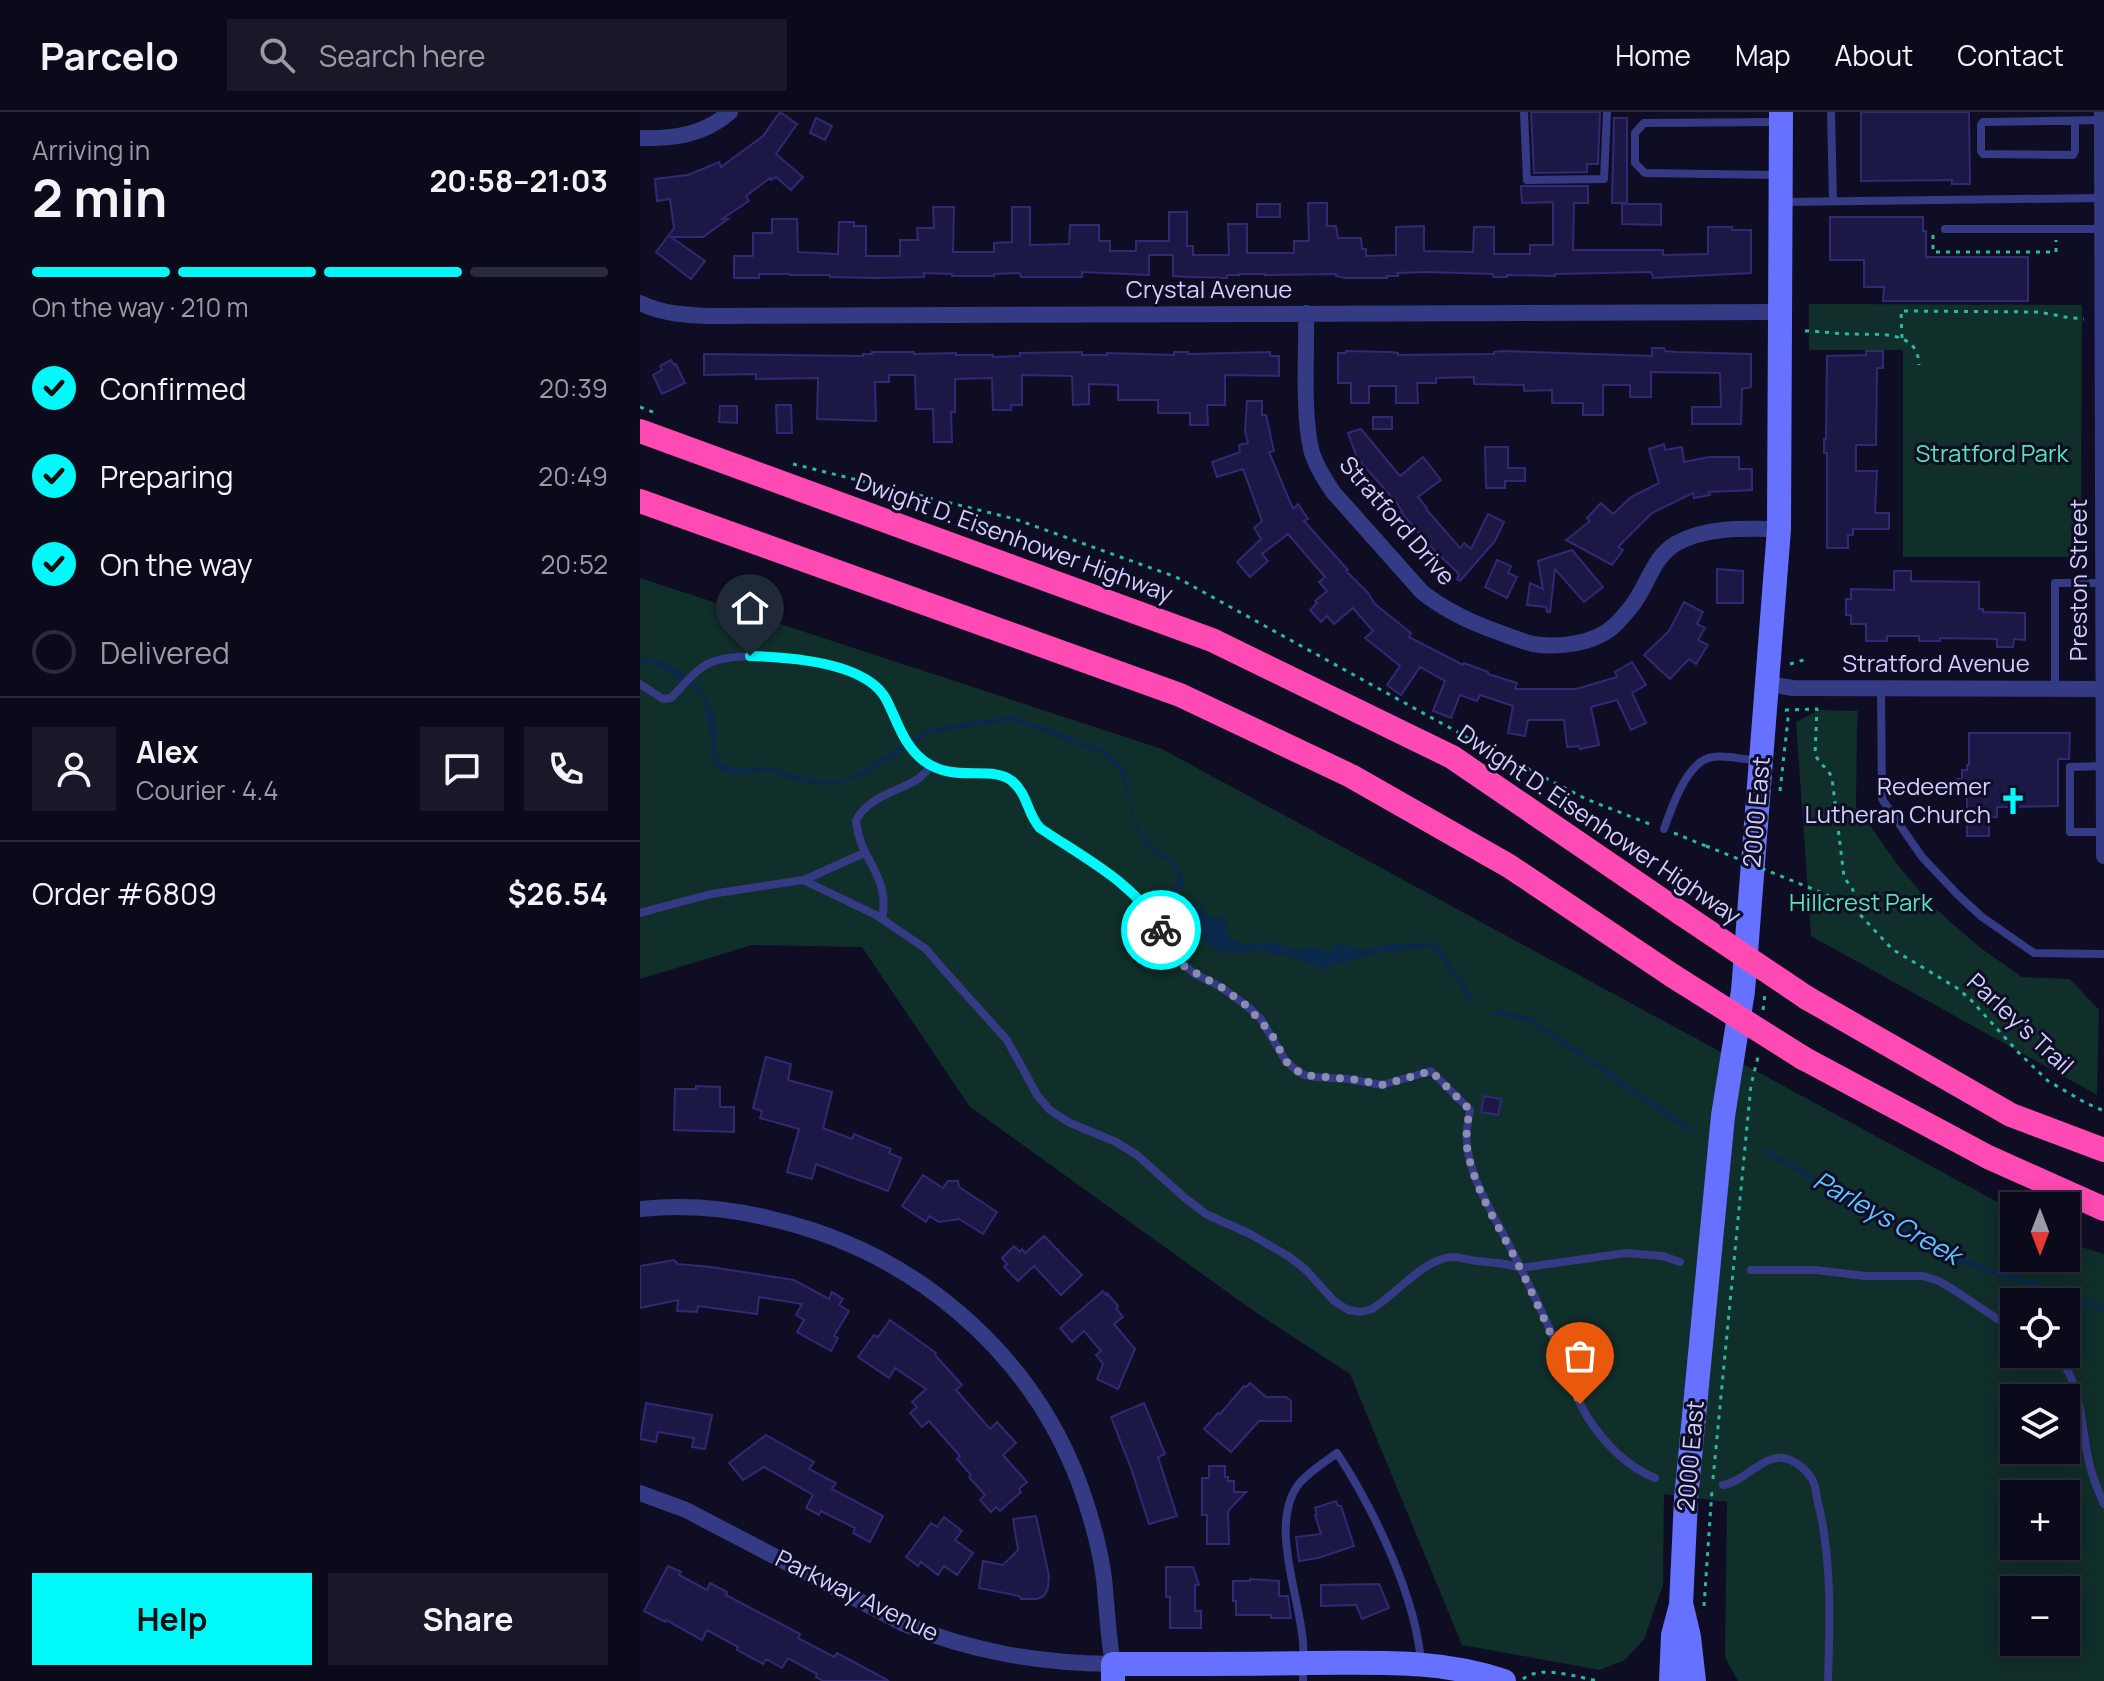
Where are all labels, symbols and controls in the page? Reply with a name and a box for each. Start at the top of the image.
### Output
search box [227,19,787,91]
text: Parcelo [40,29,179,81]
icon: search [255,33,299,77]
text: Search here [319,35,486,76]
text: Home [1615,36,1691,74]
text: Map [1735,36,1791,74]
text: About [1835,36,1913,74]
text: Contact [1957,36,2064,74]
text: Arriving in [32,132,150,168]
text: 20:58–21:03 [429,160,608,201]
text: 2 min [32,162,167,233]
street label: Crystal Avenue [1126,272,1292,305]
text: On the way · 210 m [32,289,249,325]
icon: check [32,366,76,410]
text: Confirmed [100,368,247,409]
text: 20:39 [539,370,608,406]
park label: Stratford Park [1915,436,2070,469]
street label: Stratford Drive [1333,448,1463,592]
icon: check [32,454,76,498]
text: Preparing [100,456,234,497]
text: 20:49 [538,458,608,494]
street label: Dwight D. Eisenhower Highway [851,464,1178,610]
street label: Preston Street [2061,499,2094,661]
icon: check [32,542,76,586]
text: On the way [100,544,253,585]
text: 20:52 [540,546,608,582]
pin [716,574,784,656]
icon: home [728,586,772,630]
text: Delivered [100,632,230,673]
street label: Stratford Avenue [1842,646,2030,679]
street label: Dwight D. Eisenhower Highway [1452,716,1748,931]
button: person [32,727,116,811]
button: chat [420,727,504,811]
button: phone [524,727,608,811]
text: Alex [136,731,199,772]
street label: 2000 East [1734,755,1777,869]
place label: Redeemer Lutheran Church [1804,769,1991,830]
text: Courier · 4.4 [136,772,278,808]
church icon: Redeemer Lutheran Church [1998,786,2028,816]
text: Order #6809 [32,873,217,914]
text: $26.54 [508,873,608,914]
park label: Hillcrest Park [1789,885,1934,918]
courier [1121,890,1201,970]
icon: bike [1139,908,1183,952]
street label: Parley's Trail [1961,965,2081,1081]
water label: Parleys Creek [1807,1162,1971,1274]
north arrow [2000,1192,2080,1272]
map controls [2000,1192,2080,1656]
button: locate [2000,1288,2080,1368]
pin [1546,1322,1614,1404]
icon: bag [1558,1334,1602,1378]
button: layers [2000,1384,2080,1464]
street label: 2000 East [1668,1399,1711,1513]
button: + [2000,1480,2080,1560]
street label: Parkway Avenue [771,1541,945,1648]
button: Help [32,1573,312,1665]
button: Share [328,1573,608,1665]
button: − [2000,1576,2080,1656]

